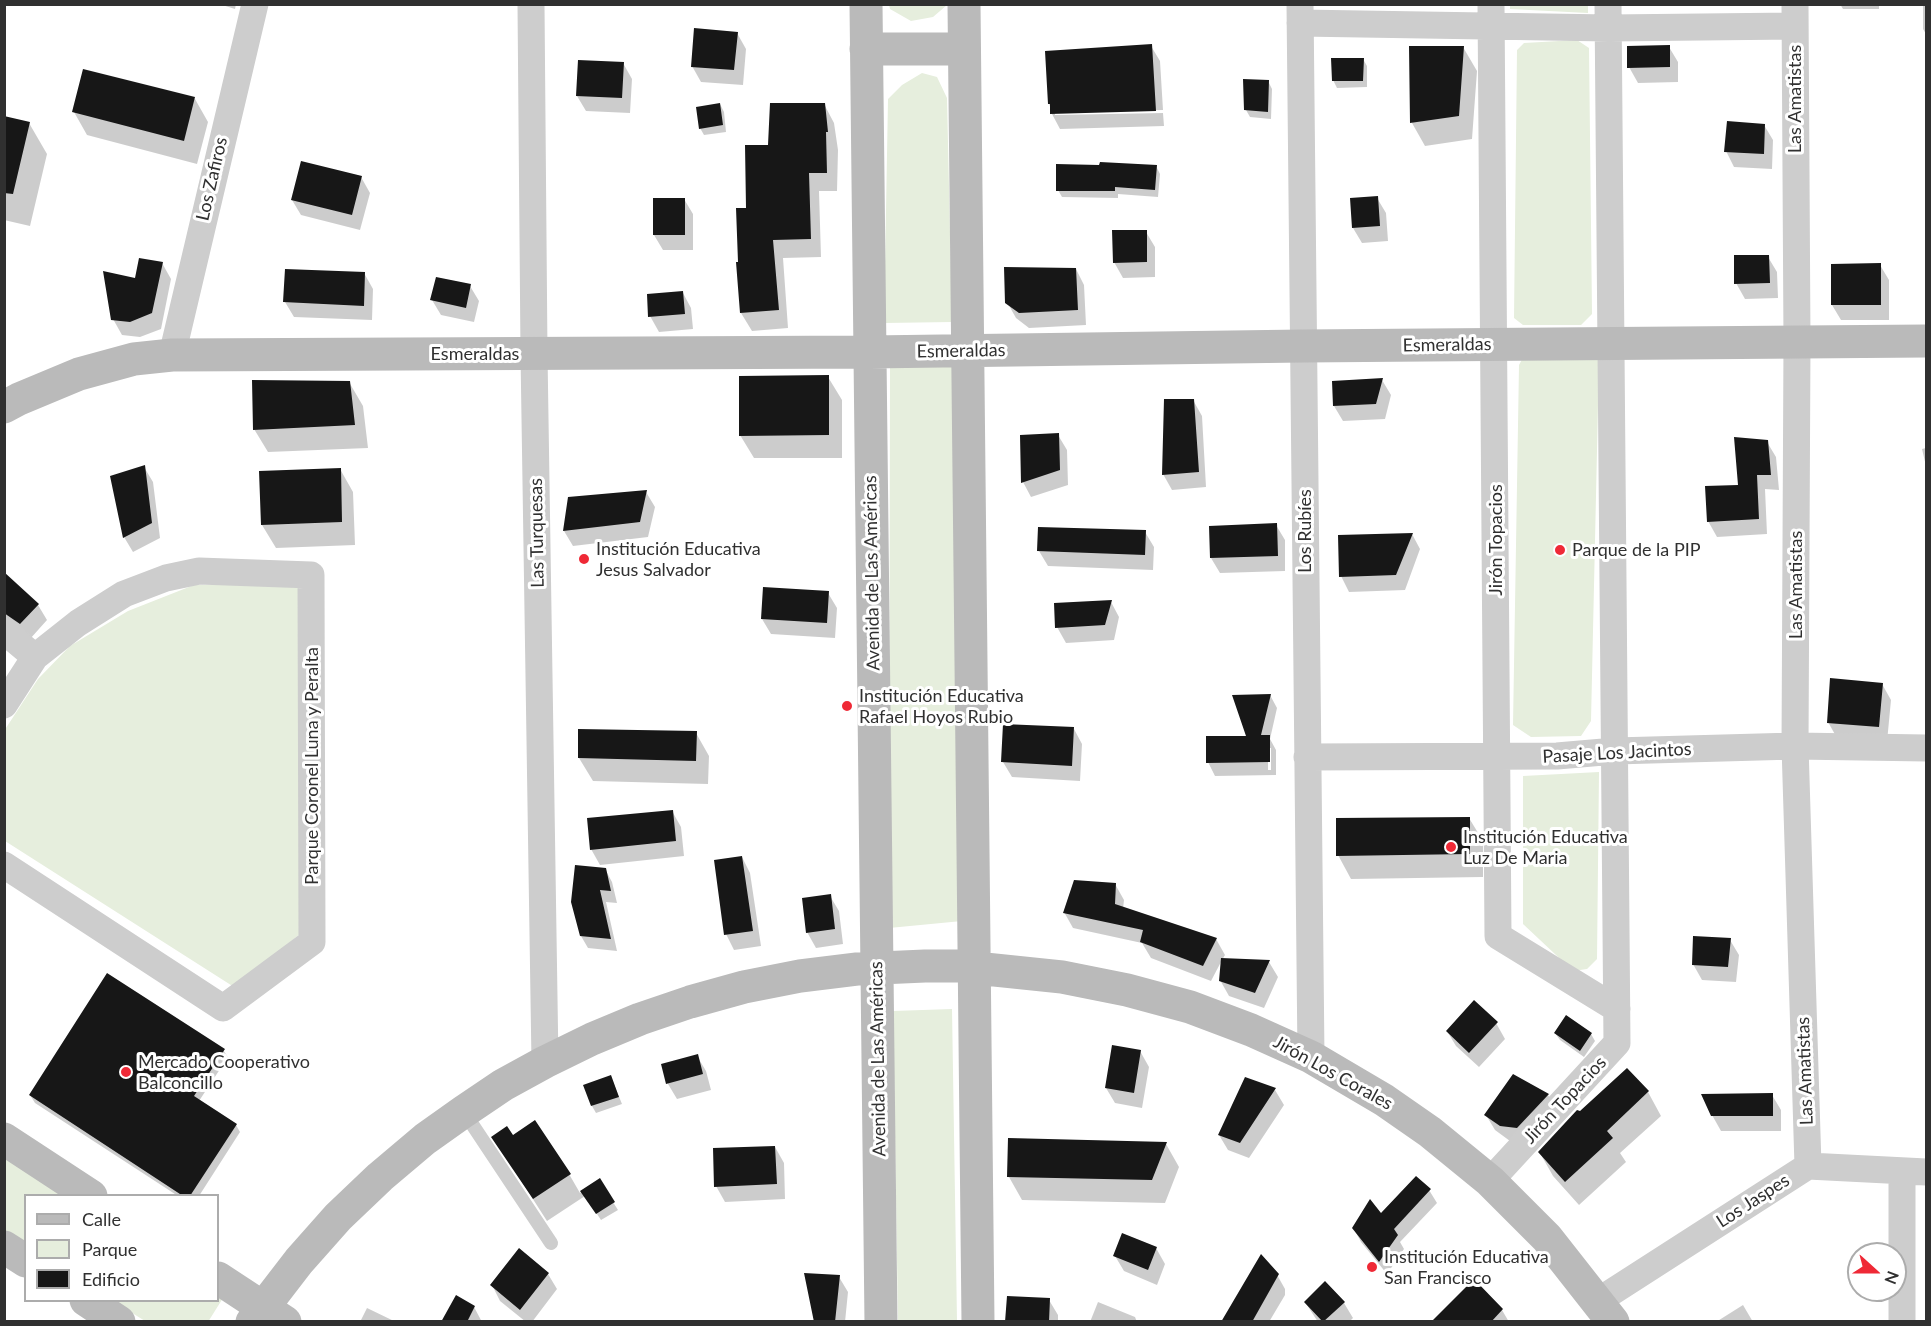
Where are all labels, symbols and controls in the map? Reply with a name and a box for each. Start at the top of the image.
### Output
street label: Las Amatistas [1784,45,1806,153]
street label: Los Zafiros [192,135,232,223]
street label: Esmeraldas [1402,333,1492,357]
street label: Esmeraldas [916,339,1006,363]
street label: Esmeraldas [431,343,519,365]
street label: Avenida de Las Américas [859,475,885,671]
street label: Las Turquesas [525,478,549,588]
street label: Jirón Topacios [1485,484,1507,596]
street label: Los Rubíes [1294,489,1316,573]
street label: Las Amatistas [1785,531,1807,639]
place label: Institución Educativa Jesus Salvador [596,538,761,580]
place label: Parque de la PIP [1572,539,1701,561]
marker: Parque de la PIP [1553,543,1567,557]
marker: Institución Educativa Jesus Salvador [577,552,591,566]
street label: Parque Coronel Luna y Peralta [301,647,323,885]
place label: Institución Educativa Rafael Hoyos Rubio [859,685,1024,728]
marker: Institución Educativa Rafael Hoyos Rubio [840,699,854,713]
street label: Pasaje Los Jacintos [1542,738,1692,768]
place label: Institución Educativa Luz De Maria [1463,826,1628,868]
marker: Institución Educativa Luz De Maria [1444,840,1458,854]
street label: Avenida de Las Américas [865,961,891,1157]
street label: Las Amatistas [1792,1016,1818,1126]
street label: Jirón Los Corales [1270,1031,1396,1115]
place label: Mercado Cooperativo Balconcillo [138,1051,310,1094]
street label: Jirón Topacios [1519,1052,1611,1148]
marker: Mercado Cooperativo Balconcillo [119,1065,133,1079]
street label: Los Jaspes [1712,1169,1794,1233]
legend [24,1194,219,1302]
text: Calle [82,1208,121,1230]
text: Parque [82,1238,137,1260]
north arrow [1847,1242,1907,1302]
place label: Institución Educativa San Francisco [1384,1246,1549,1288]
marker: Institución Educativa San Francisco [1365,1260,1379,1274]
text: Edificio [82,1268,140,1290]
text: N [1881,1269,1903,1287]

